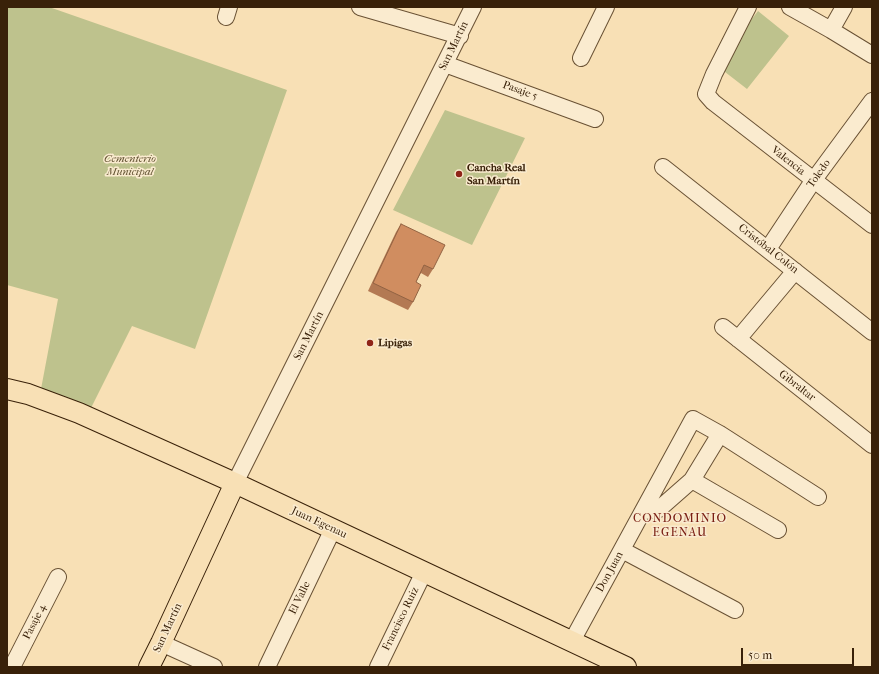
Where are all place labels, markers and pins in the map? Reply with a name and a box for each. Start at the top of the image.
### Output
place label: Cancha Real San Martín [467,161,526,187]
marker: Cancha Real San Martín [454,169,464,179]
place label: Lipigas [378,336,412,350]
marker: Lipigas [365,338,375,348]

